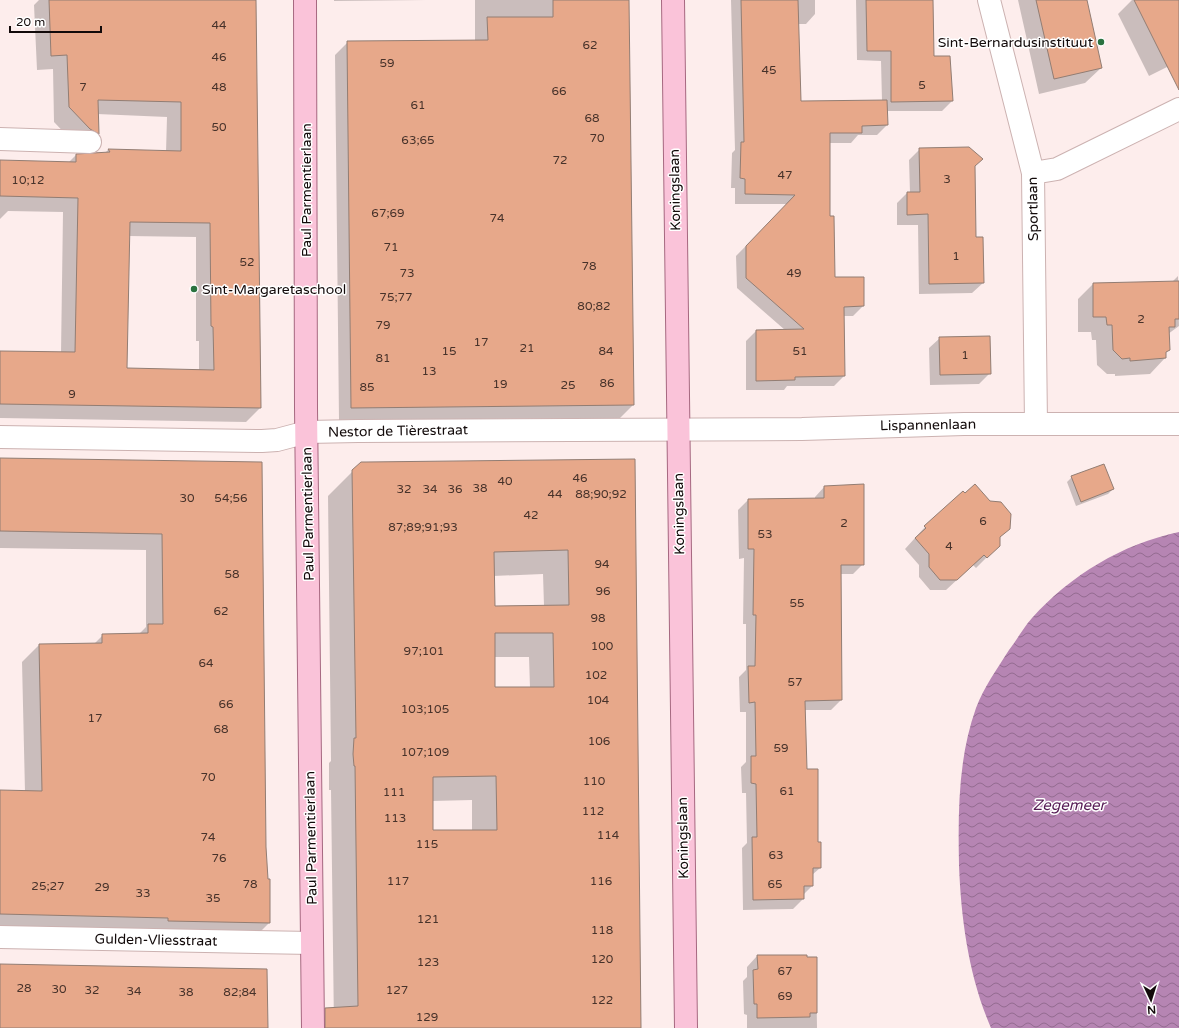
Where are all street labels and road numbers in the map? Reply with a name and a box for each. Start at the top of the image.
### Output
street label: Paul Parmentierlaan [298,123,315,257]
street label: Koningslaan [666,149,684,231]
street label: Sportlaan [1024,177,1042,241]
street label: Lispannenlaan [880,416,976,434]
street label: Nestor de Tièrestraat [328,421,469,441]
street label: Paul Parmentierlaan [298,447,318,581]
street label: Koningslaan [670,473,688,555]
street label: Paul Parmentierlaan [301,771,321,905]
street label: Koningslaan [674,797,692,879]
street label: Gulden-Vliesstraat [95,930,218,950]

